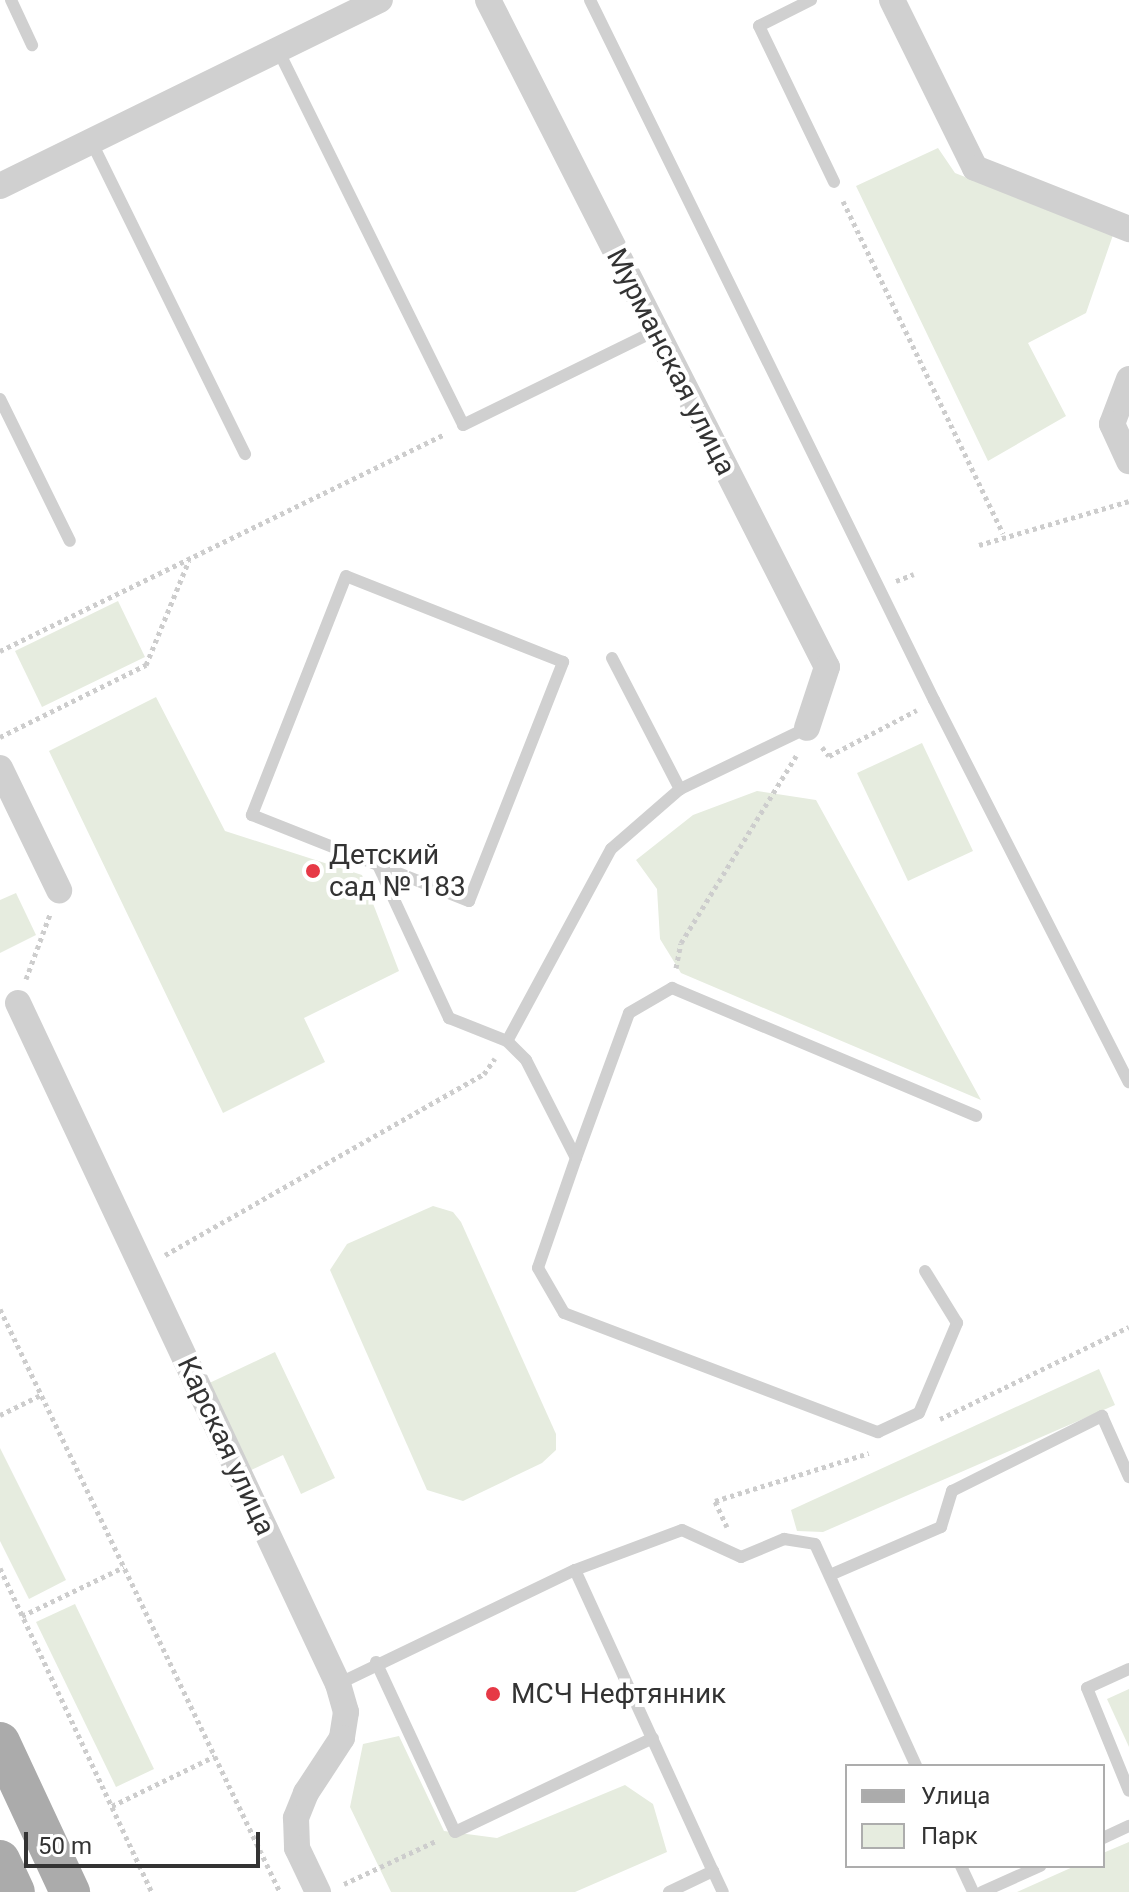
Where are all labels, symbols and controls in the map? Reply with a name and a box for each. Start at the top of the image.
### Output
street label: Мурманская улица [599,243,743,481]
place label: Детский сад № 183 [329,838,466,904]
marker: Детский сад № 183 [304,862,322,880]
street label: Карская улица [170,1351,282,1541]
place label: МСЧ Нефтянник [511,1677,726,1711]
marker: МСЧ Нефтянник [482,1683,504,1705]
legend [845,1764,1105,1868]
text: Улица [921,1782,990,1810]
scale bar [28,1816,264,1866]
text: Парк [921,1822,978,1850]
text: 50 m [38,1832,92,1860]

